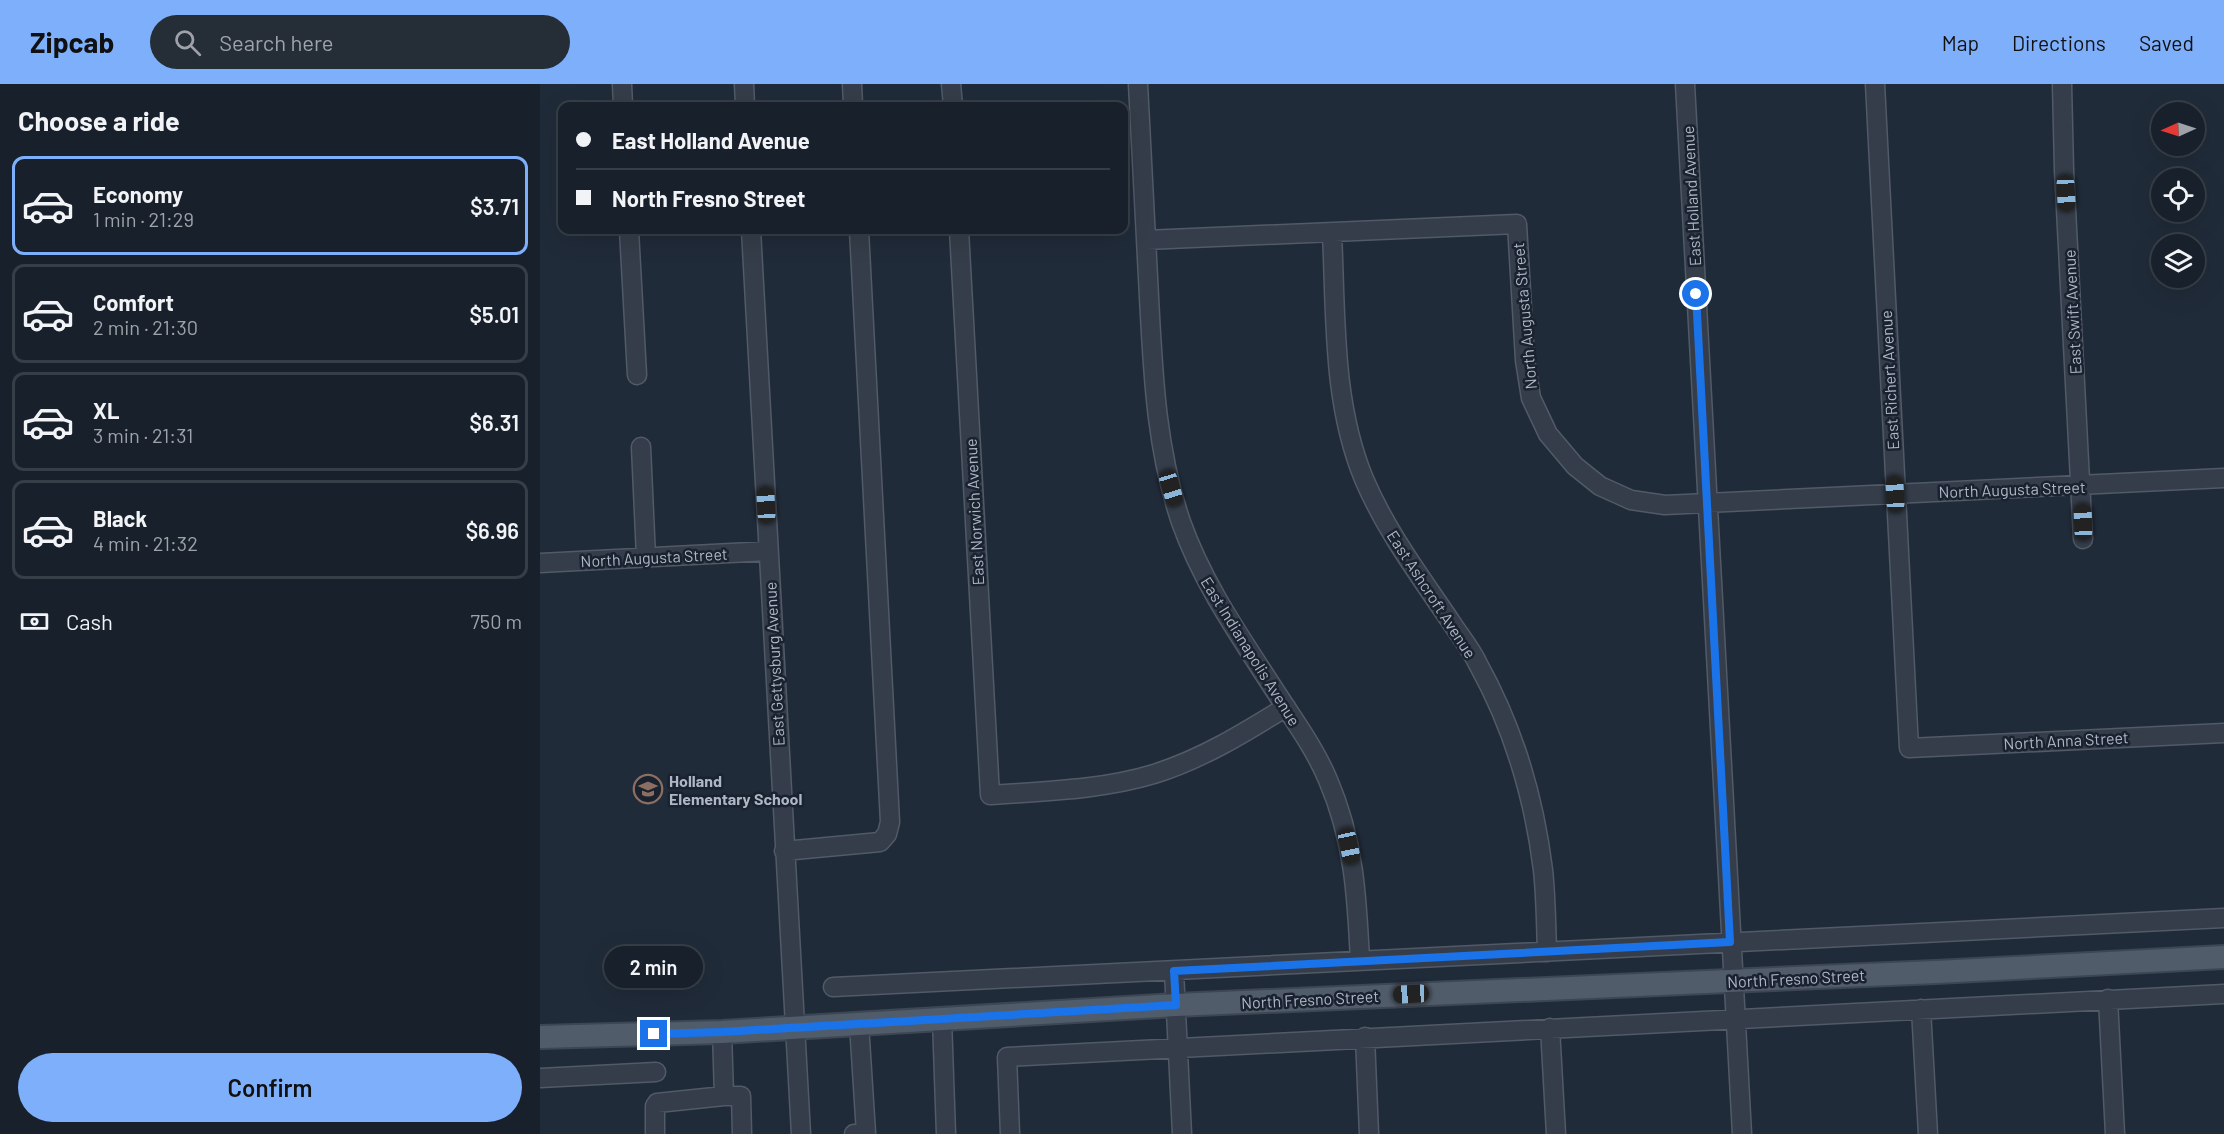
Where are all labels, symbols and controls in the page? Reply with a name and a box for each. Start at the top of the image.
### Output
search box [150,15,570,69]
text: Zipcab [30,25,114,59]
icon: search [171,26,204,59]
text: Search here [219,29,334,55]
text: Map [1942,30,1979,55]
text: Directions [2012,30,2106,55]
text: Saved [2139,30,2194,55]
north arrow [2151,102,2205,156]
map controls [2151,102,2205,288]
text: Choose a ride [18,104,180,136]
street label: East Holland Avenue [1678,125,1704,267]
text: East Holland Avenue [612,127,810,153]
button: locate [2151,168,2205,222]
car [2056,175,2076,211]
icon: car [21,179,75,233]
text: Economy [93,181,183,207]
text: North Fresno Street [612,185,805,211]
text: $3.71 [470,193,519,219]
text: 1 min · 21:29 [93,207,194,231]
button: layers [2151,234,2205,288]
street label: North Augusta Street [1508,242,1540,390]
street label: East Swift Avenue [2059,249,2085,375]
route start [1682,280,1709,307]
icon: car [21,287,75,341]
text: Comfort [93,289,174,315]
text: $5.01 [470,301,519,327]
street label: East Richert Avenue [1876,310,1902,450]
text: 2 min · 21:30 [93,315,198,339]
icon: car [21,395,75,449]
text: XL [93,397,119,423]
text: $6.31 [470,409,519,435]
text: 3 min · 21:31 [93,423,193,447]
street label: East Norwich Avenue [961,438,987,586]
car [1157,468,1185,508]
car [1885,476,1905,512]
street label: North Augusta Street [1938,477,2086,501]
car [756,487,776,523]
icon: car [21,503,75,557]
car [2073,504,2093,540]
text: Black [93,505,147,531]
text: $6.96 [466,517,519,543]
street label: East Ashcroft Avenue [1384,526,1480,662]
text: 4 min · 21:32 [93,531,198,555]
street label: North Augusta Street [580,544,728,570]
street label: East Indianapolis Avenue [1197,573,1305,729]
street label: East Gettysburg Avenue [760,581,788,747]
icon: cash [18,605,51,638]
text: Cash [66,608,113,634]
text: 750 m [470,609,522,633]
street label: North Anna Street [2003,727,2129,753]
place label: Holland Elementary School [669,771,803,808]
school or university icon: Holland Elementary School [632,773,664,805]
car [1336,827,1362,865]
callout: 2 min [604,947,704,989]
text: 2 min [630,955,677,979]
street label: North Fresno Street [1727,965,1865,991]
car [1393,984,1429,1004]
street label: North Fresno Street [1241,986,1379,1012]
route end [640,1020,667,1047]
button: Confirm [18,1053,522,1122]

